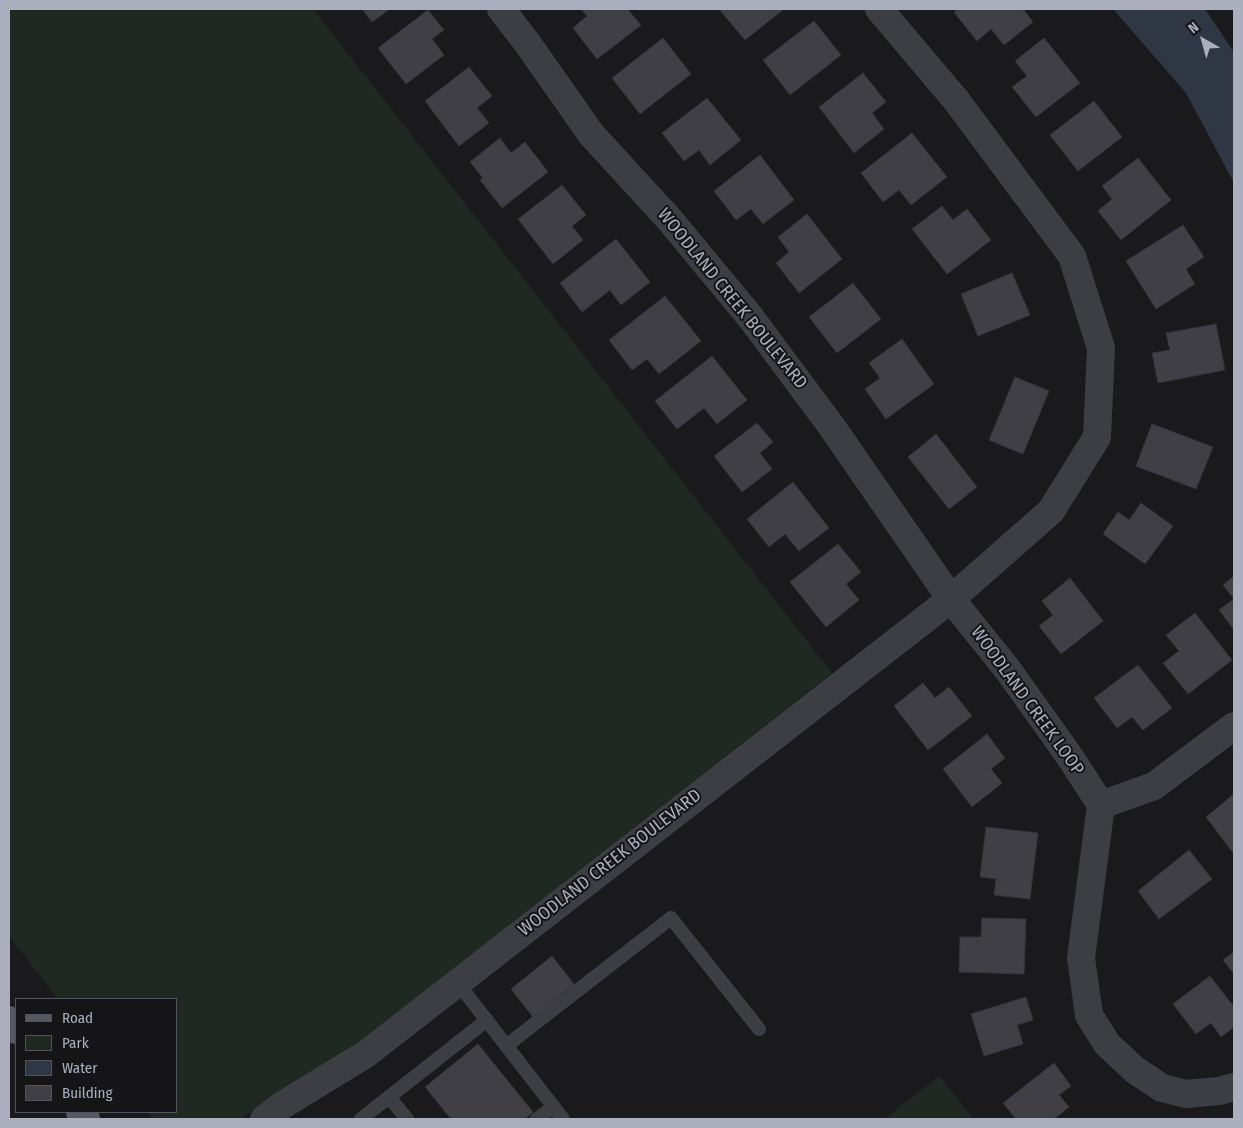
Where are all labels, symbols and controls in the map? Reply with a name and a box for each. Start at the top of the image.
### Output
north arrow [1178,15,1228,65]
text: N [1185,19,1202,37]
street label: WOODLAND CREEK BOULEVARD [652,204,812,394]
street label: WOODLAND CREEK LOOP [966,622,1088,780]
street label: WOODLAND CREEK BOULEVARD [514,785,706,941]
legend [15,998,178,1113]
text: Road [62,1009,93,1027]
text: Park [62,1034,89,1052]
text: Water [62,1059,97,1077]
text: Building [62,1084,113,1102]

